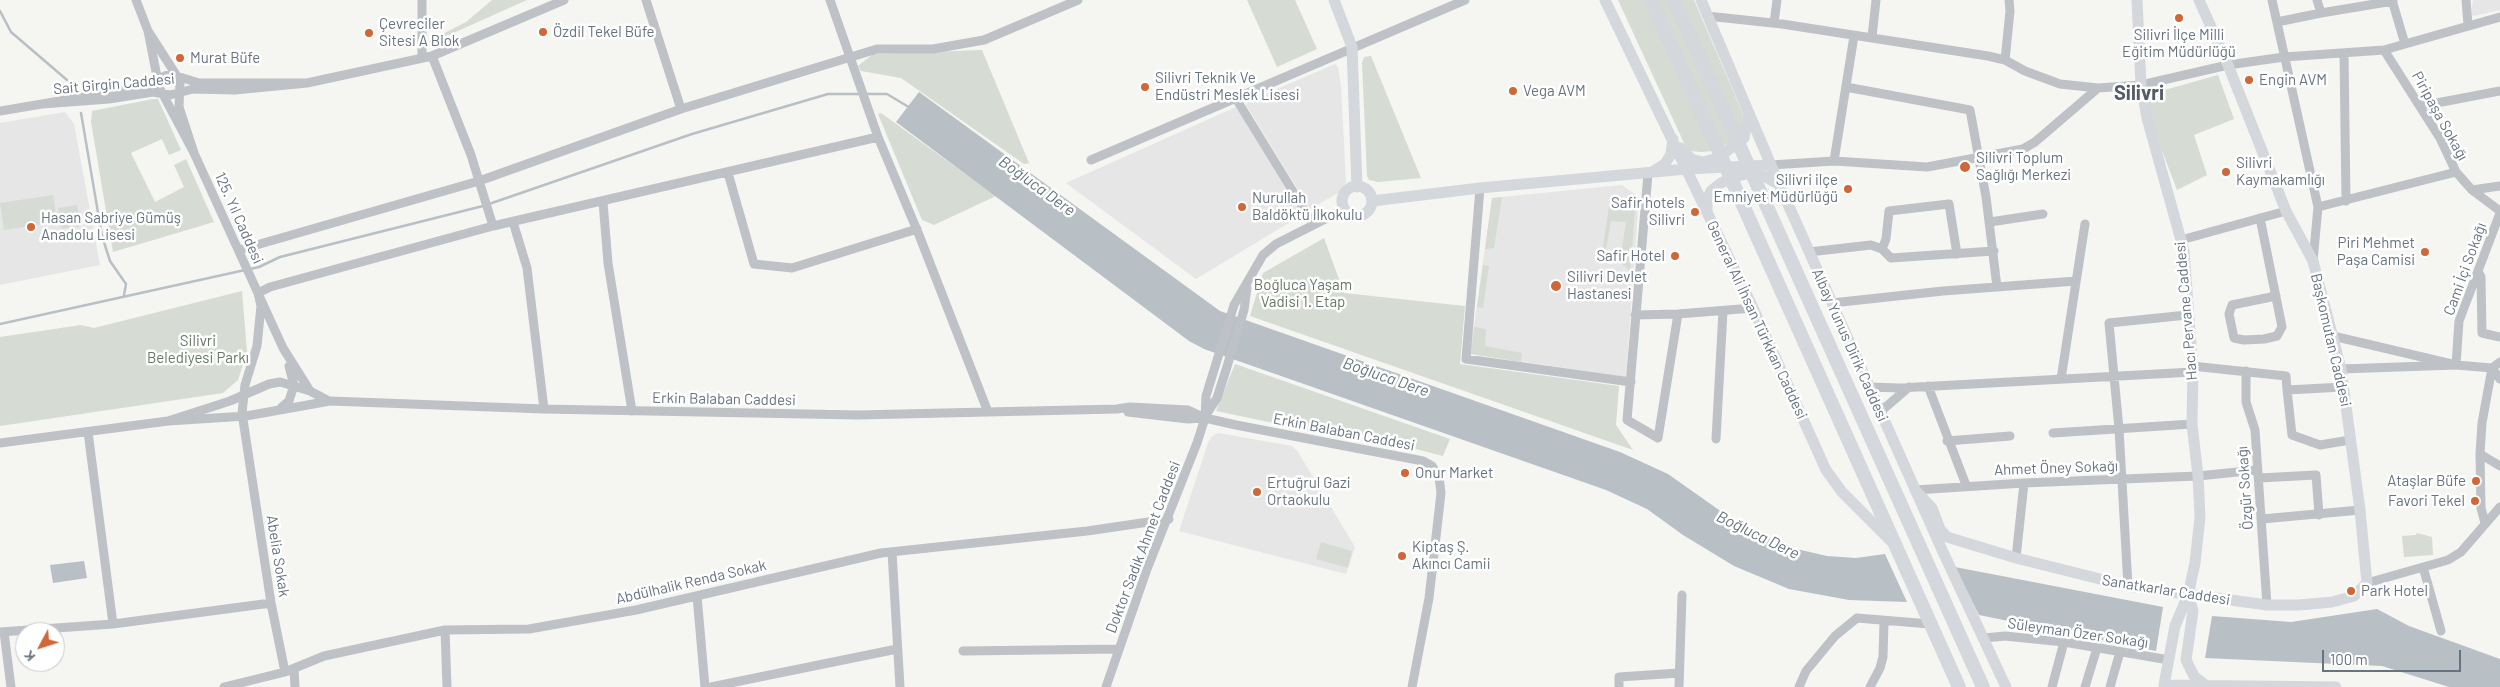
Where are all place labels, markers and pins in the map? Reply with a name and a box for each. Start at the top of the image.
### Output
marker: Silivri İlçe Milli Eğitim Müdürlüğü [2173,12,2185,24]
place label: Çevreciler Sitesi A Blok [379,15,459,50]
place label: Özdil Tekel Büfe [553,23,655,41]
marker: Özdil Tekel Büfe [537,26,549,38]
place label: Silivri İlçe Milli Eğitim Müdürlüğü [2122,26,2236,61]
marker: Çevreciler Sitesi A Blok [363,27,375,39]
place label: Murat Büfe [190,49,260,67]
marker: Murat Büfe [174,52,186,64]
place label: Silivri Teknik Ve Endüstri Meslek Lisesi [1155,69,1299,104]
place label: Engin AVM [2259,71,2327,89]
marker: Engin AVM [2243,74,2255,86]
marker: Silivri Teknik Ve Endüstri Meslek Lisesi [1139,81,1151,93]
place label: Vega AVM [1523,82,1586,100]
marker: Vega AVM [1507,85,1519,97]
place label: Silivri Toplum Sağlığı Merkezi [1976,149,2071,184]
place label: Silivri Kaymakamlığı [2236,154,2325,189]
marker: Silivri Toplum Sağlığı Merkezi [1958,160,1972,174]
marker: Silivri Kaymakamlığı [2220,166,2232,178]
place label: Silivri ilçe Emniyet Müdürlüğü [1713,171,1838,206]
marker: Silivri ilçe Emniyet Müdürlüğü [1842,183,1854,195]
place label: Nurullah Baldöktü İlkokulu [1252,189,1363,224]
place label: Safir hotels Silivri [1611,194,1685,229]
marker: Nurullah Baldöktü İlkokulu [1236,201,1248,213]
marker: Safir hotels Silivri [1689,206,1701,218]
place label: Hasan Sabriye Gümüş Anadolu Lisesi [41,209,181,244]
marker: Hasan Sabriye Gümüş Anadolu Lisesi [25,221,37,233]
place label: Piri Mehmet Paşa Camisi [2337,234,2415,269]
marker: Piri Mehmet Paşa Camisi [2419,246,2431,258]
place label: Safir Hotel [1596,247,1665,265]
marker: Safir Hotel [1669,250,1681,262]
place label: Silivri Devlet Hastanesi [1567,268,1647,303]
marker: Silivri Devlet Hastanesi [1549,279,1563,293]
place label: Onur Market [1415,464,1493,482]
marker: Onur Market [1399,467,1411,479]
place label: Ataşlar Büfe [2387,472,2466,490]
place label: Ertuğrul Gazi Ortaokulu [1267,474,1350,509]
marker: Ataşlar Büfe [2470,475,2482,487]
marker: Ertuğrul Gazi Ortaokulu [1251,486,1263,498]
place label: Favori Tekel [2388,492,2465,510]
marker: Favori Tekel [2469,495,2481,507]
place label: Kiptaş Ş. Akıncı Camii [1412,538,1490,573]
marker: Kiptaş Ş. Akıncı Camii [1396,550,1408,562]
place label: Park Hotel [2361,582,2428,600]
marker: Park Hotel [2345,585,2357,597]

